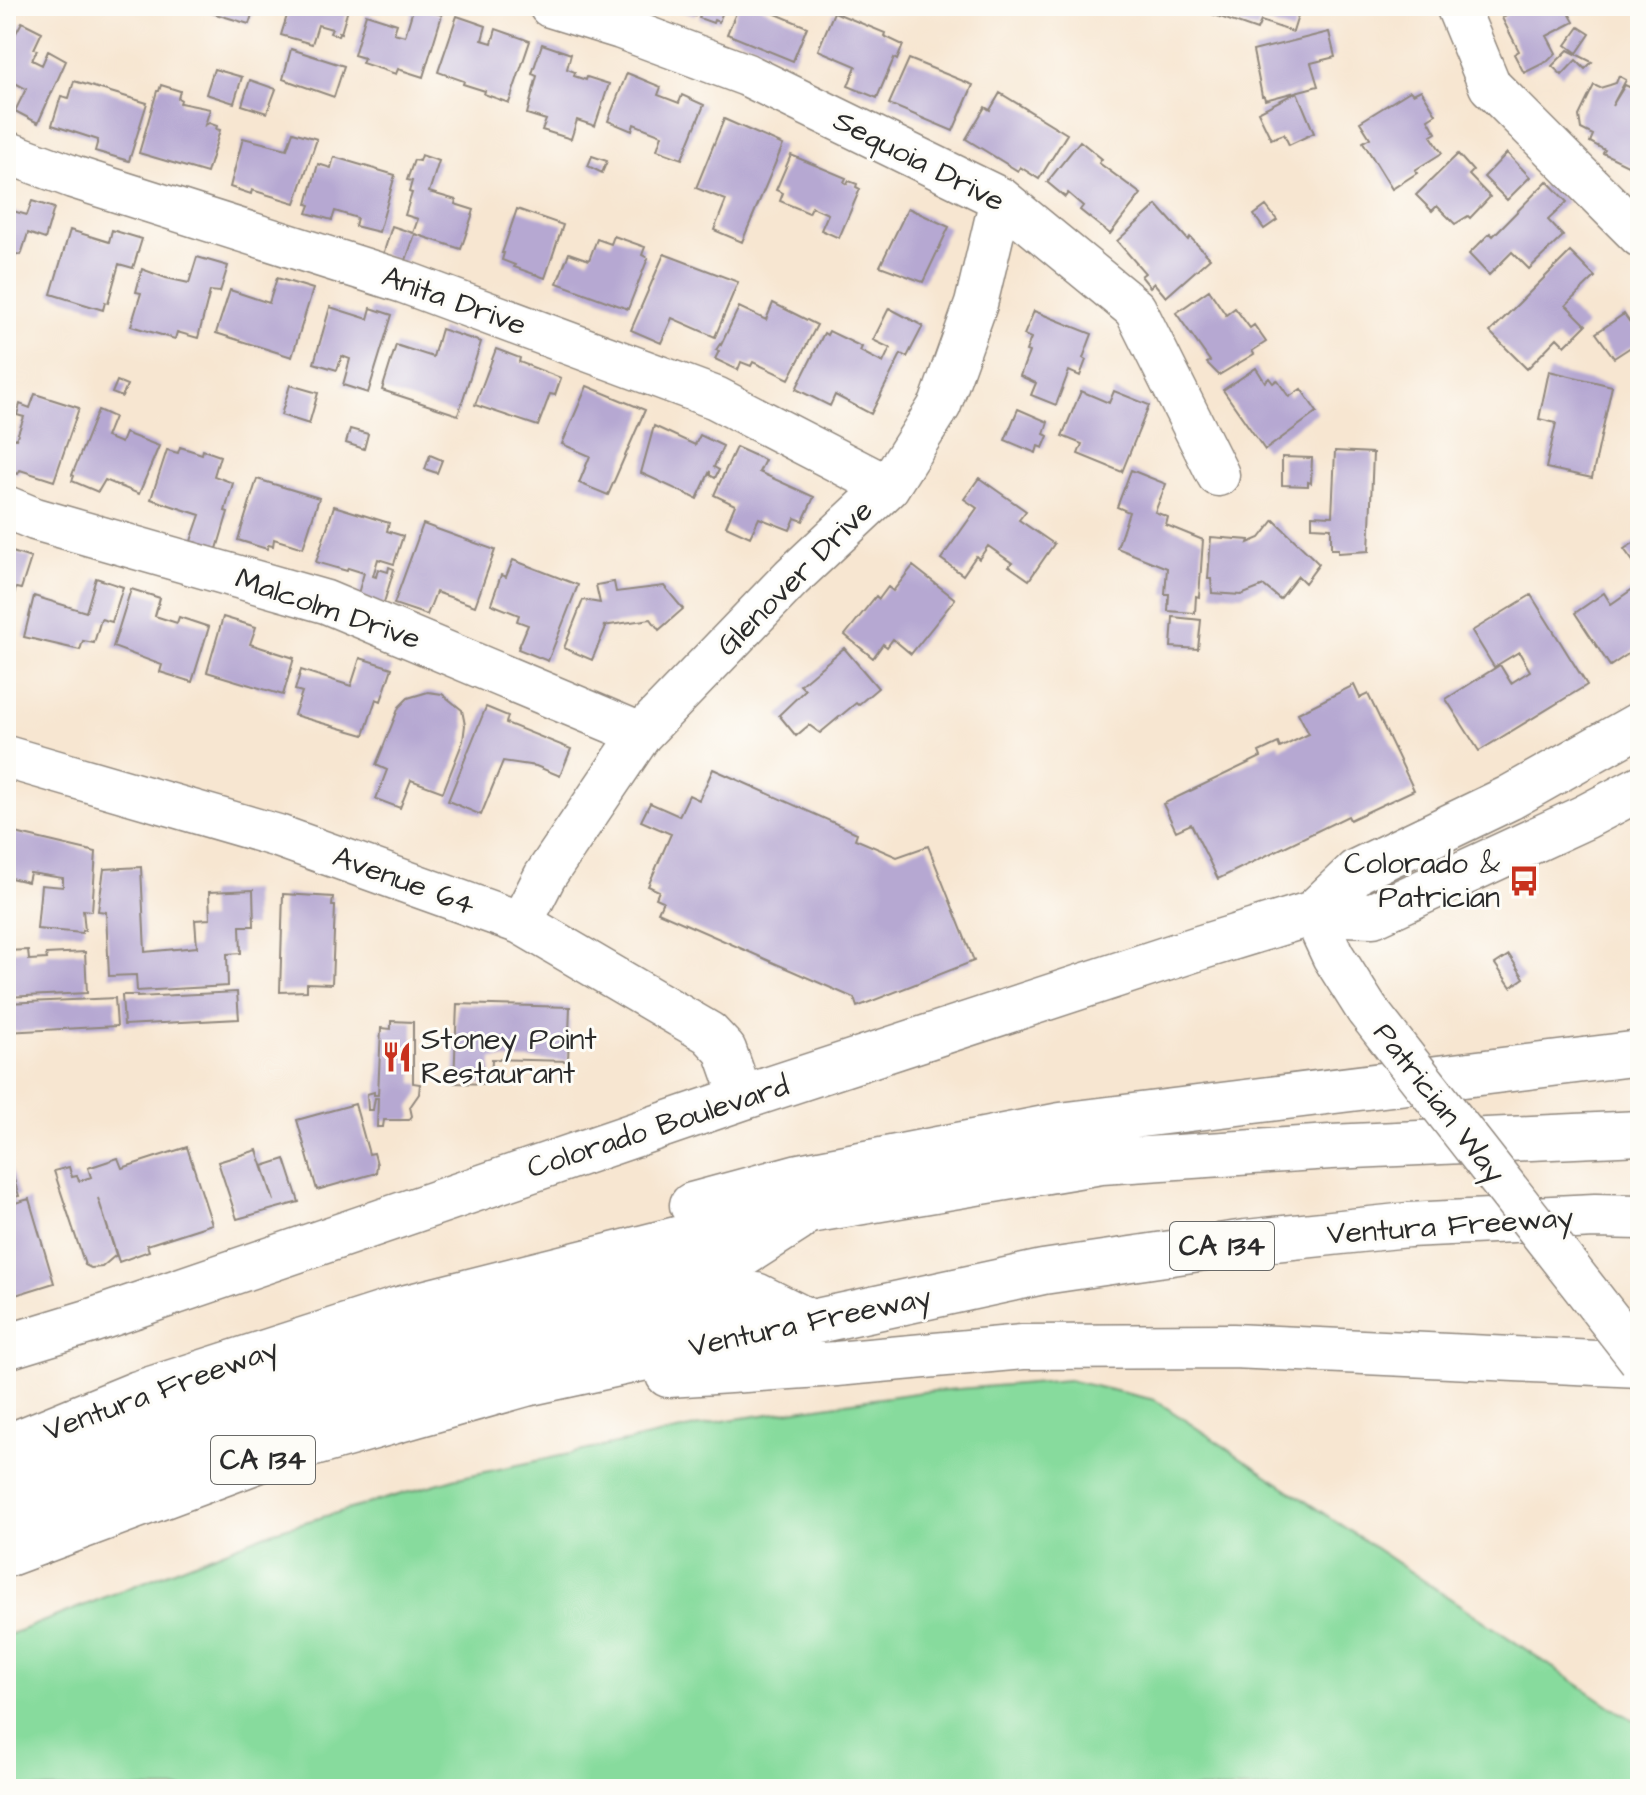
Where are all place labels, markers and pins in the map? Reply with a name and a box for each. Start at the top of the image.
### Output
place label: Colorado & Patrician [1344,843,1501,919]
bus stop icon: Colorado & Patrician [1507,864,1541,898]
place label: Stoney Point Restaurant [421,1019,597,1095]
restaurant icon: Stoney Point Restaurant [380,1040,414,1074]

